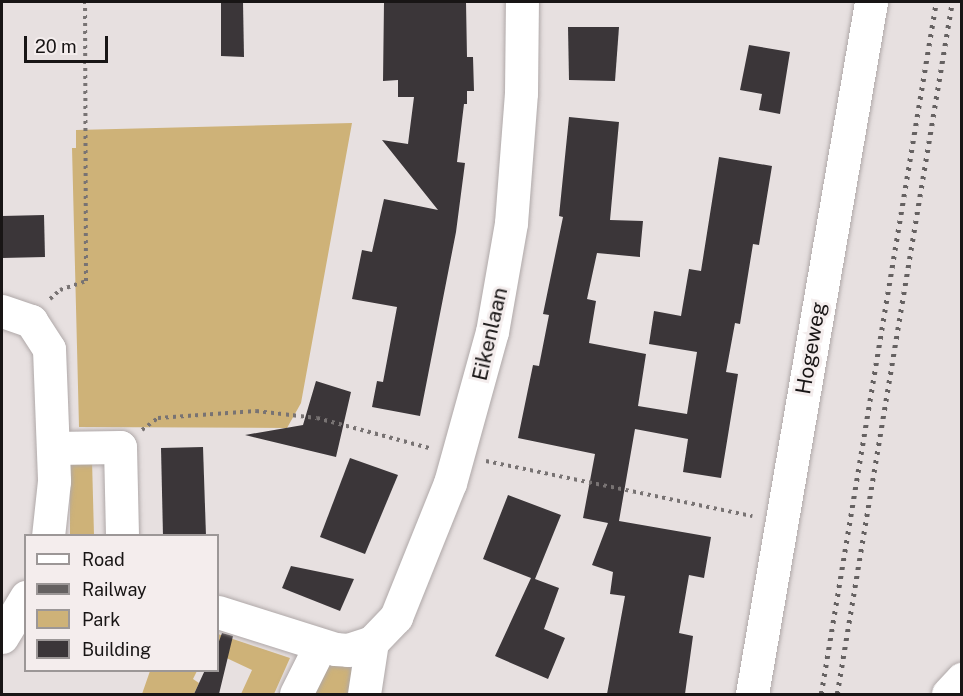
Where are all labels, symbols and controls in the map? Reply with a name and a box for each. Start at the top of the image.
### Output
scale bar [27,24,111,62]
text: 20 m [35,36,77,57]
street label: Eikenlaan [467,285,513,383]
street label: Hogeweg [790,300,832,396]
legend [24,534,219,672]
text: Road [82,549,125,570]
text: Railway [82,579,147,600]
text: Park [82,609,120,630]
text: Building [82,639,151,660]

